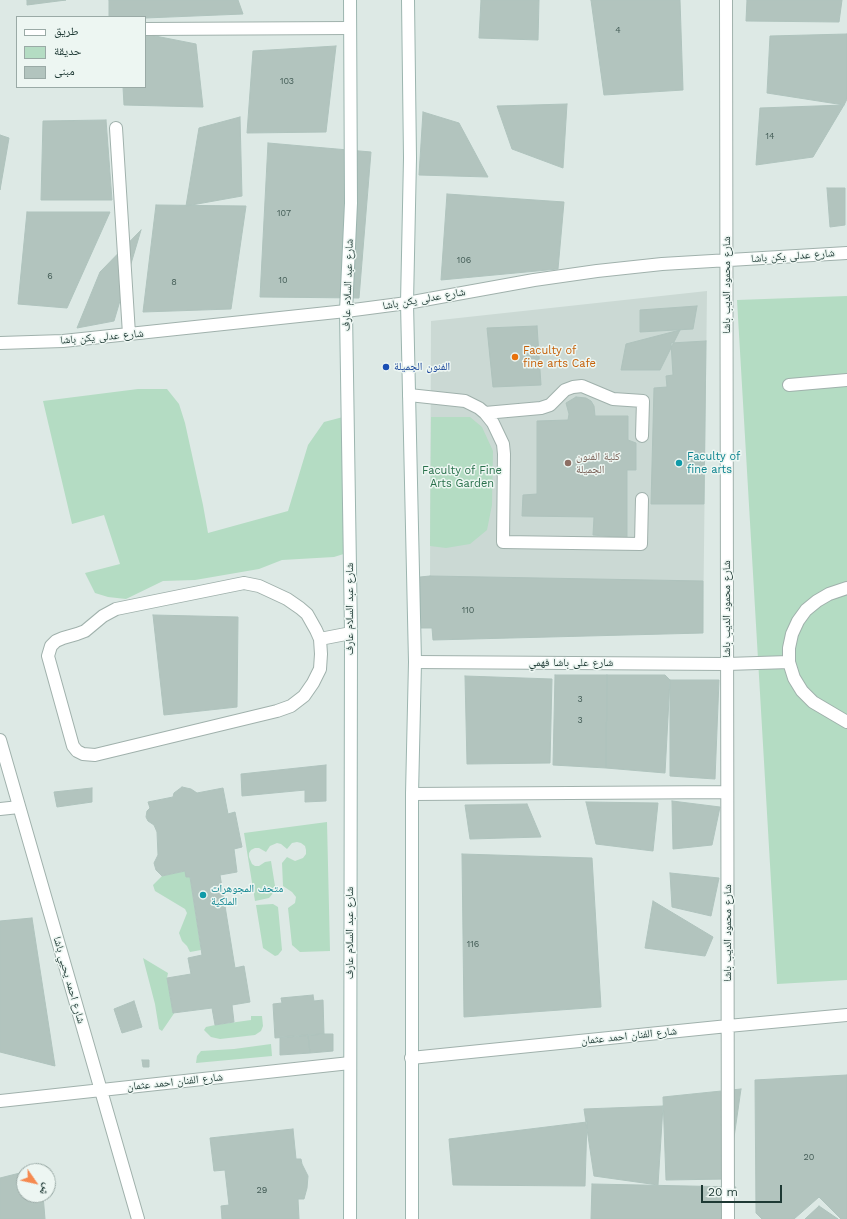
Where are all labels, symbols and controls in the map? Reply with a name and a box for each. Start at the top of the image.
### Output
legend [16,16,146,88]
text: طريق [54,24,79,38]
house number: 4 [615,25,621,35]
text: حديقة [54,44,82,58]
text: مبنى [54,64,75,78]
house number: 103 [280,76,294,86]
house number: 14 [765,131,775,141]
house number: 107 [277,208,291,218]
street label: شارع محمود الديب باشا [720,236,734,334]
street label: شارع عبد السلام عارف [340,239,356,331]
street label: شارع عدلى يكن باشا [751,246,835,266]
house number: 106 [457,255,471,265]
house number: 6 [47,271,53,281]
house number: 10 [278,275,288,285]
house number: 8 [171,277,177,287]
street label: شارع عدلى يكن باشا [382,285,466,313]
street label: شارع عدلى يكن باشا [60,327,144,347]
place label: Faculty of fine arts Cafe [523,344,596,370]
marker: Faculty of fine arts Cafe [510,352,520,362]
place label: الفنون الجميلة [394,360,450,374]
marker: الفنون الجميلة [381,362,391,372]
place label: كلية الفنون الجميلة [576,450,620,476]
place label: Faculty of fine arts [687,450,740,476]
marker: كلية الفنون الجميلة [563,458,573,468]
marker: Faculty of fine arts [674,458,684,468]
park label: Faculty of Fine Arts Garden [422,464,502,490]
street label: شارع محمود الديب باشا [720,560,734,658]
street label: شارع عبد السلام عارف [343,563,357,655]
house number: 110 [462,605,474,615]
street label: شارع على باشا فهمي [529,656,613,670]
house number: 3 [577,694,583,704]
house number: 3 [577,715,583,725]
place label: متحف المجوهرات الملكية [211,882,283,908]
street label: شارع محمود الديب باشا [721,884,735,982]
street label: شارع عبد السلام عارف [343,887,357,979]
marker: متحف المجوهرات الملكية [198,890,208,900]
street label: شارع احمد يحيي باشا [50,935,88,1025]
house number: 116 [467,939,479,949]
street label: شارع الفنان احمد عثمان [580,1024,678,1048]
street label: شارع الفنان احمد عثمان [126,1070,224,1094]
house number: 20 [804,1152,814,1162]
north arrow [16,1163,56,1203]
scale bar [703,1177,784,1203]
text: ش [37,1181,54,1198]
house number: 29 [257,1185,267,1195]
text: 20 m [708,1185,738,1199]

